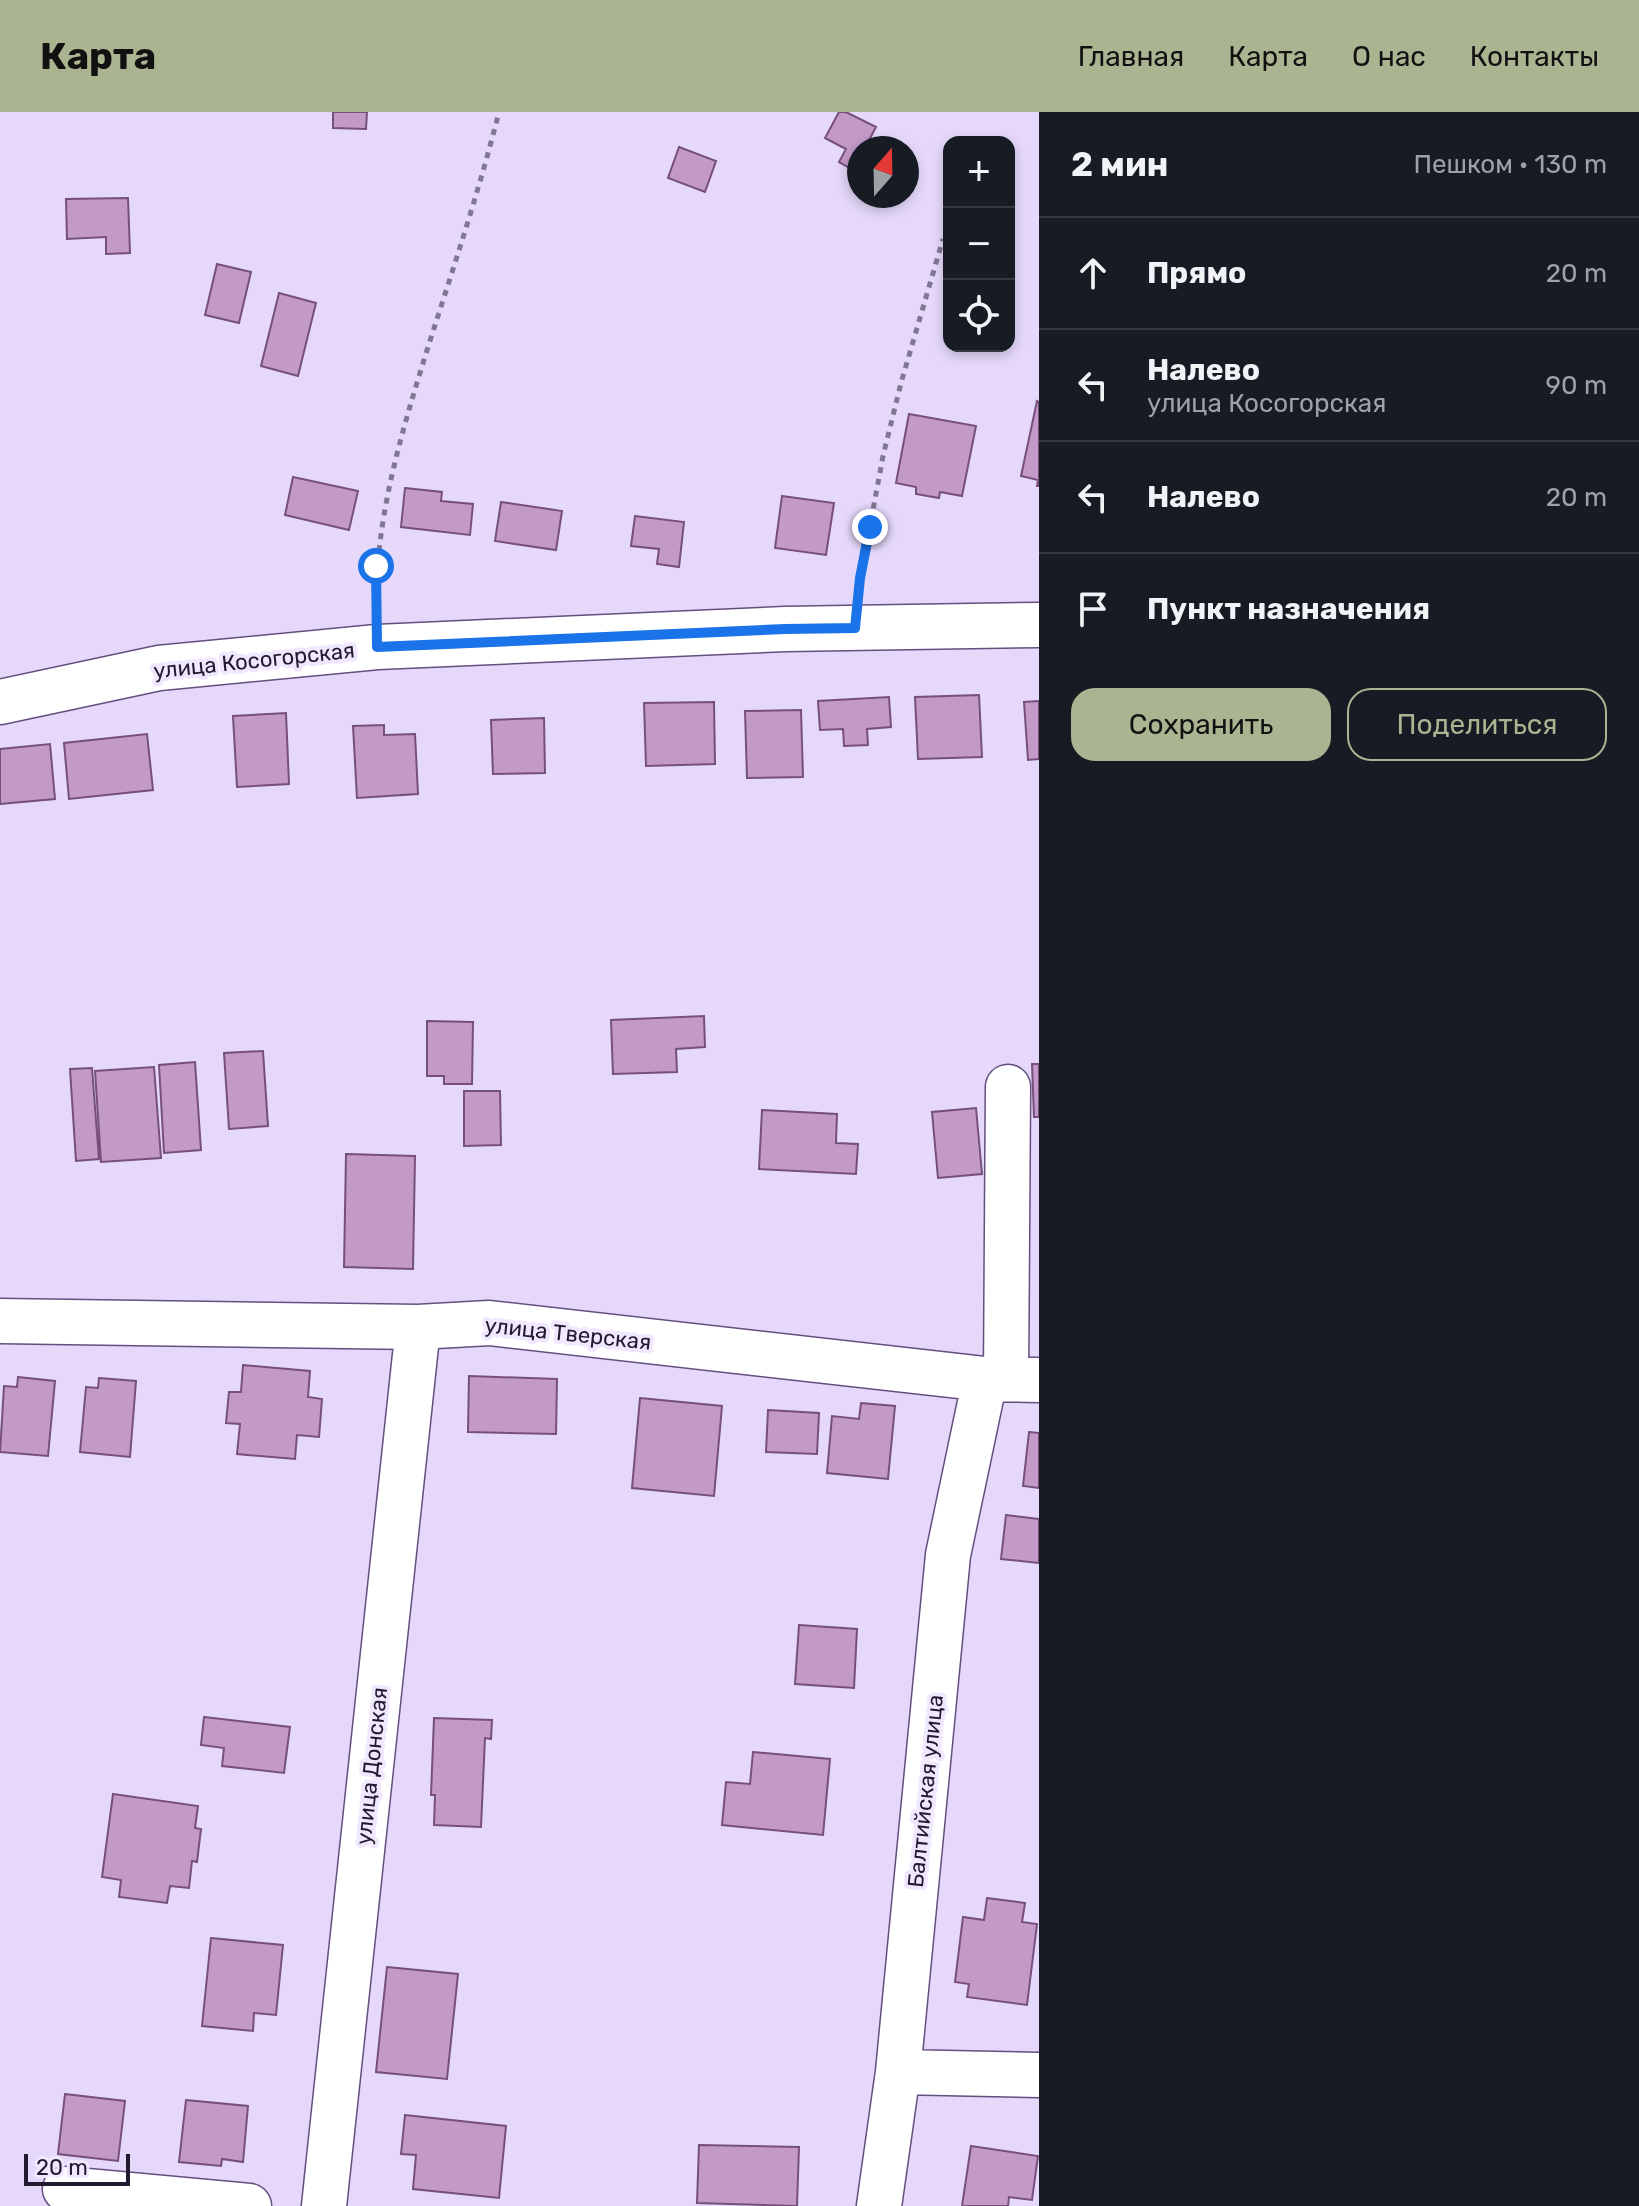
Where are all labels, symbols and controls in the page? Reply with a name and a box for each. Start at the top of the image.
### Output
text: Карта [40,33,156,79]
text: Главная [1078,40,1184,73]
text: Карта [1228,40,1308,73]
text: О нас [1352,40,1426,73]
text: Контакты [1470,40,1599,73]
north arrow [847,136,919,208]
map controls [943,136,1015,352]
button: + [943,136,1015,208]
text: 2 мин [1071,144,1168,185]
text: Пешком · 130 m [1413,149,1607,180]
button: − [943,208,1015,280]
icon: ahead [1071,251,1115,295]
text: Прямо [1147,255,1246,291]
text: 20 m [1546,258,1607,289]
button: locate [943,280,1015,352]
text: Налево [1147,352,1260,388]
icon: left [1071,363,1115,407]
text: 90 m [1546,370,1607,401]
text: улица Косогорская [1147,388,1386,419]
icon: left [1071,475,1115,519]
text: Налево [1147,479,1260,515]
text: 20 m [1546,482,1607,513]
route end [852,509,888,545]
route start [358,548,394,584]
icon: arrive [1071,587,1115,631]
text: Пункт назначения [1147,591,1430,627]
street label: улица Косогорская [152,636,356,685]
button: Сохранить [1071,688,1331,761]
button: Поделиться [1347,688,1607,761]
street label: улица Тверская [483,1311,653,1356]
street label: улица Донская [350,1686,393,1846]
street label: Балтийская улица [902,1693,949,1889]
scale bar [24,2150,130,2186]
text: 20 m [36,2154,88,2181]

